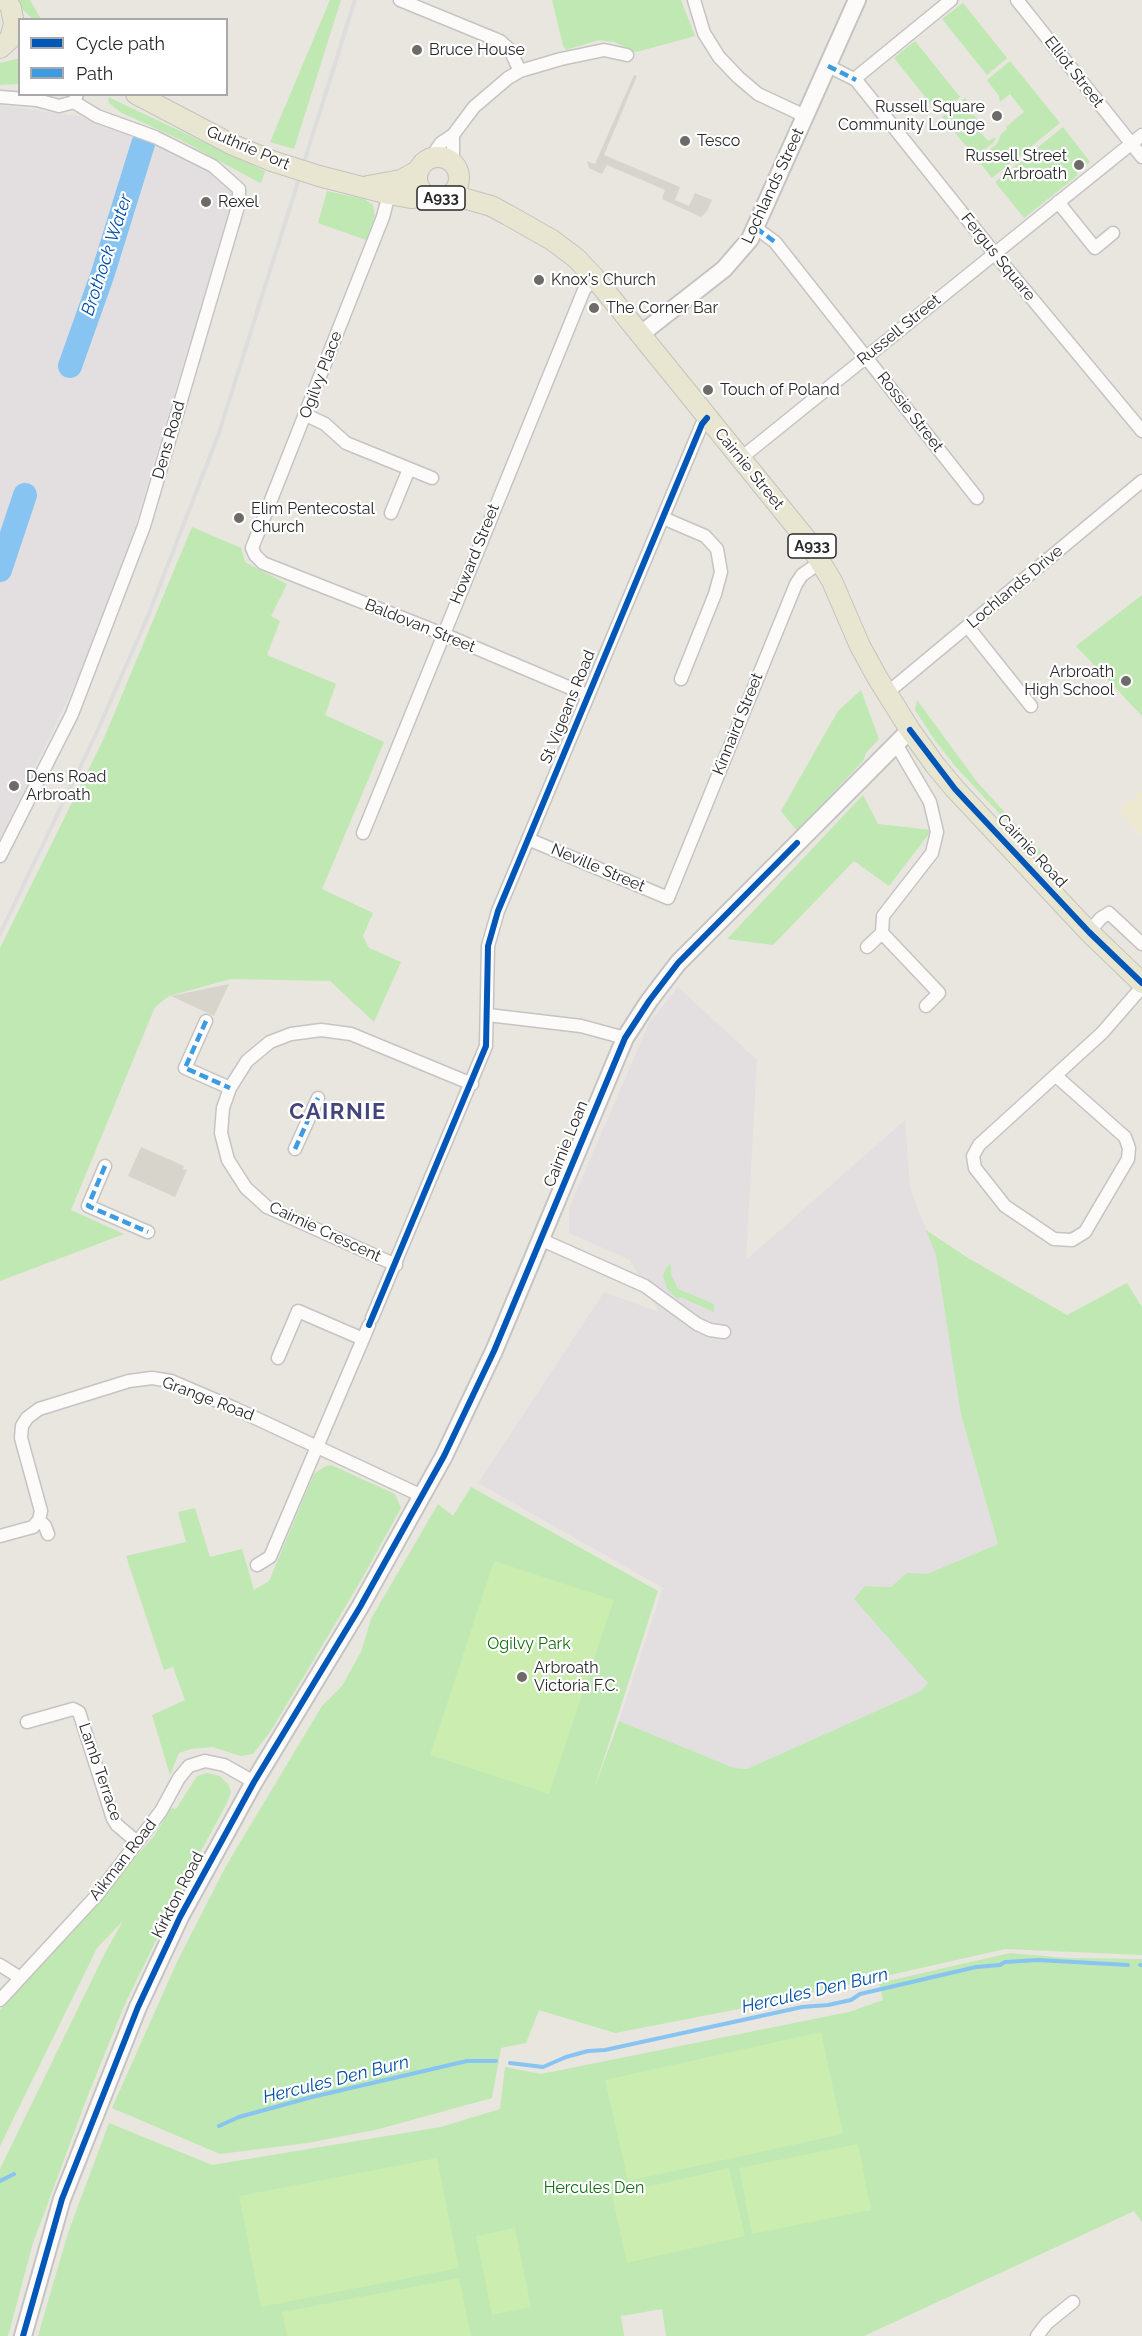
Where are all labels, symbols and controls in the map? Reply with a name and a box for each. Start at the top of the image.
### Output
legend [18,18,228,96]
text: Cycle path [76,33,165,54]
street label: Elliot Street [1040,33,1108,111]
place label: Bruce House [429,40,525,60]
marker: Bruce House [410,43,424,57]
text: Path [76,63,113,84]
place label: Russell Square Community Lounge [838,97,985,135]
marker: Russell Square Community Lounge [990,109,1004,123]
street label: Guthrie Port [204,122,292,174]
street label: Lochlands Street [738,125,808,247]
place label: Tesco [697,131,740,151]
marker: Tesco [678,134,692,148]
place label: Russell Street Arbroath [965,146,1067,184]
marker: Russell Street Arbroath [1072,158,1086,172]
road number: A933 [417,186,465,210]
water label: Brothock Water [77,192,137,318]
place label: Rexel [218,192,259,212]
marker: Rexel [199,195,213,209]
street label: Fergus Square [957,209,1039,305]
place label: Knox's Church [551,270,656,290]
marker: Knox's Church [532,273,546,287]
street label: Russell Street [853,291,945,369]
place label: The Corner Bar [606,298,718,318]
marker: The Corner Bar [587,301,601,315]
street label: Ogilvy Place [296,329,346,421]
street label: Rossie Street [873,368,947,456]
place label: Touch of Poland [720,380,840,400]
marker: Touch of Poland [701,383,715,397]
street label: Dens Road [149,399,189,481]
street label: Cairnie Street [710,424,788,514]
place label: Elim Pentecostal Church [251,499,375,537]
street label: Howard Street [446,501,504,607]
marker: Elim Pentecostal Church [232,511,246,525]
road number: A933 [788,534,836,558]
street label: Lochlands Drive [963,541,1067,633]
street label: Baldovan Street [362,595,478,657]
street label: St Vigeans Road [536,647,600,767]
place label: Arbroath High School [1024,662,1114,700]
street label: Kinnaird Street [709,670,767,778]
marker: Arbroath High School [1119,674,1133,688]
place label: Dens Road Arbroath [26,767,106,805]
marker: Dens Road Arbroath [7,779,21,793]
street label: Cairnie Road [993,810,1071,892]
street label: Neville Street [548,840,648,896]
street label: Cairnie Loan [540,1098,592,1190]
district label: CAIRNIE [289,1099,387,1125]
street label: Cairnie Crescent [266,1198,384,1266]
street label: Grange Road [159,1373,257,1425]
park label: Ogilvy Park [487,1634,571,1654]
place label: Arbroath Victoria F.C. [534,1658,619,1696]
marker: Arbroath Victoria F.C. [515,1670,529,1684]
street label: Lamb Terrace [74,1721,126,1823]
street label: Aikman Road [85,1815,161,1905]
street label: Kirkton Road [148,1849,208,1941]
water label: Hercules Den Burn [740,1964,890,2018]
water label: Hercules Den Burn [261,2051,411,2109]
park label: Hercules Den [544,2178,644,2198]

